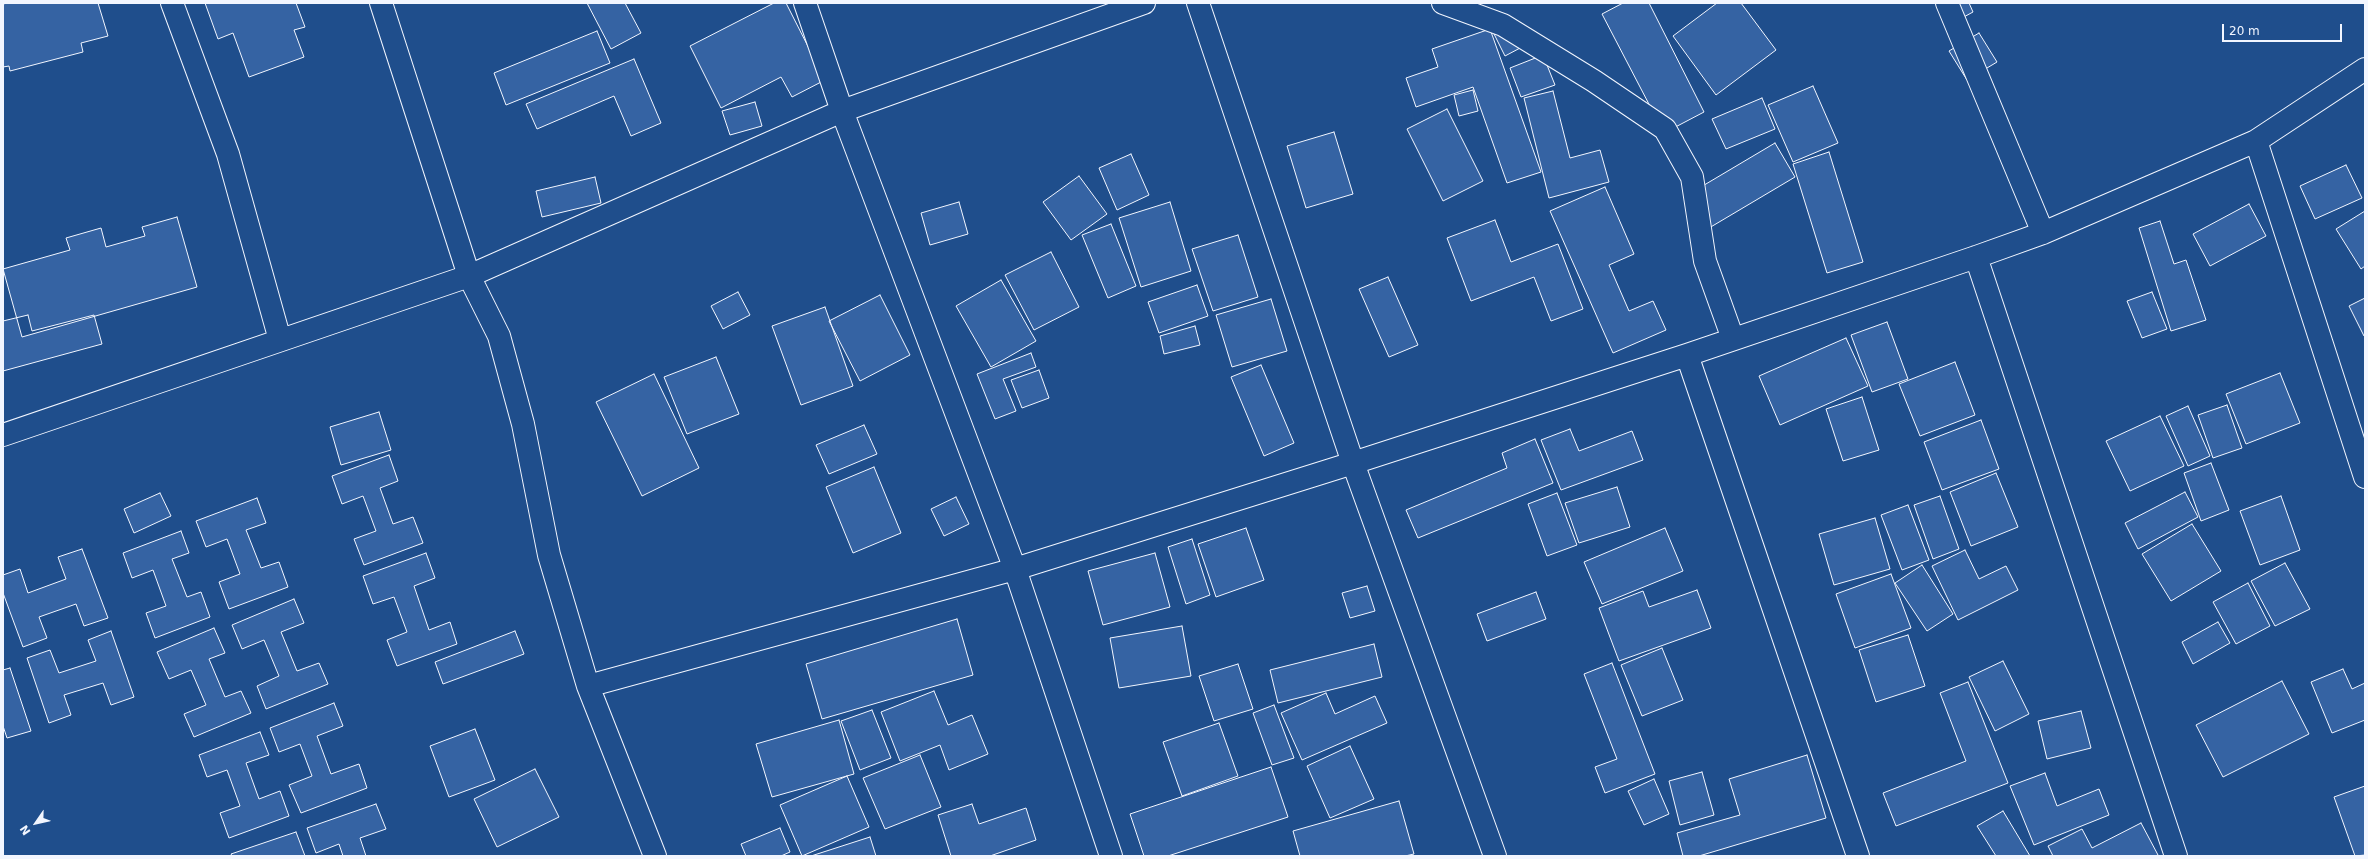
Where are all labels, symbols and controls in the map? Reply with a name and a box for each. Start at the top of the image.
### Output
scale bar [2224,16,2344,42]
text: 20 m [2229,24,2260,38]
north arrow [16,803,56,843]
text: N [18,823,34,837]

